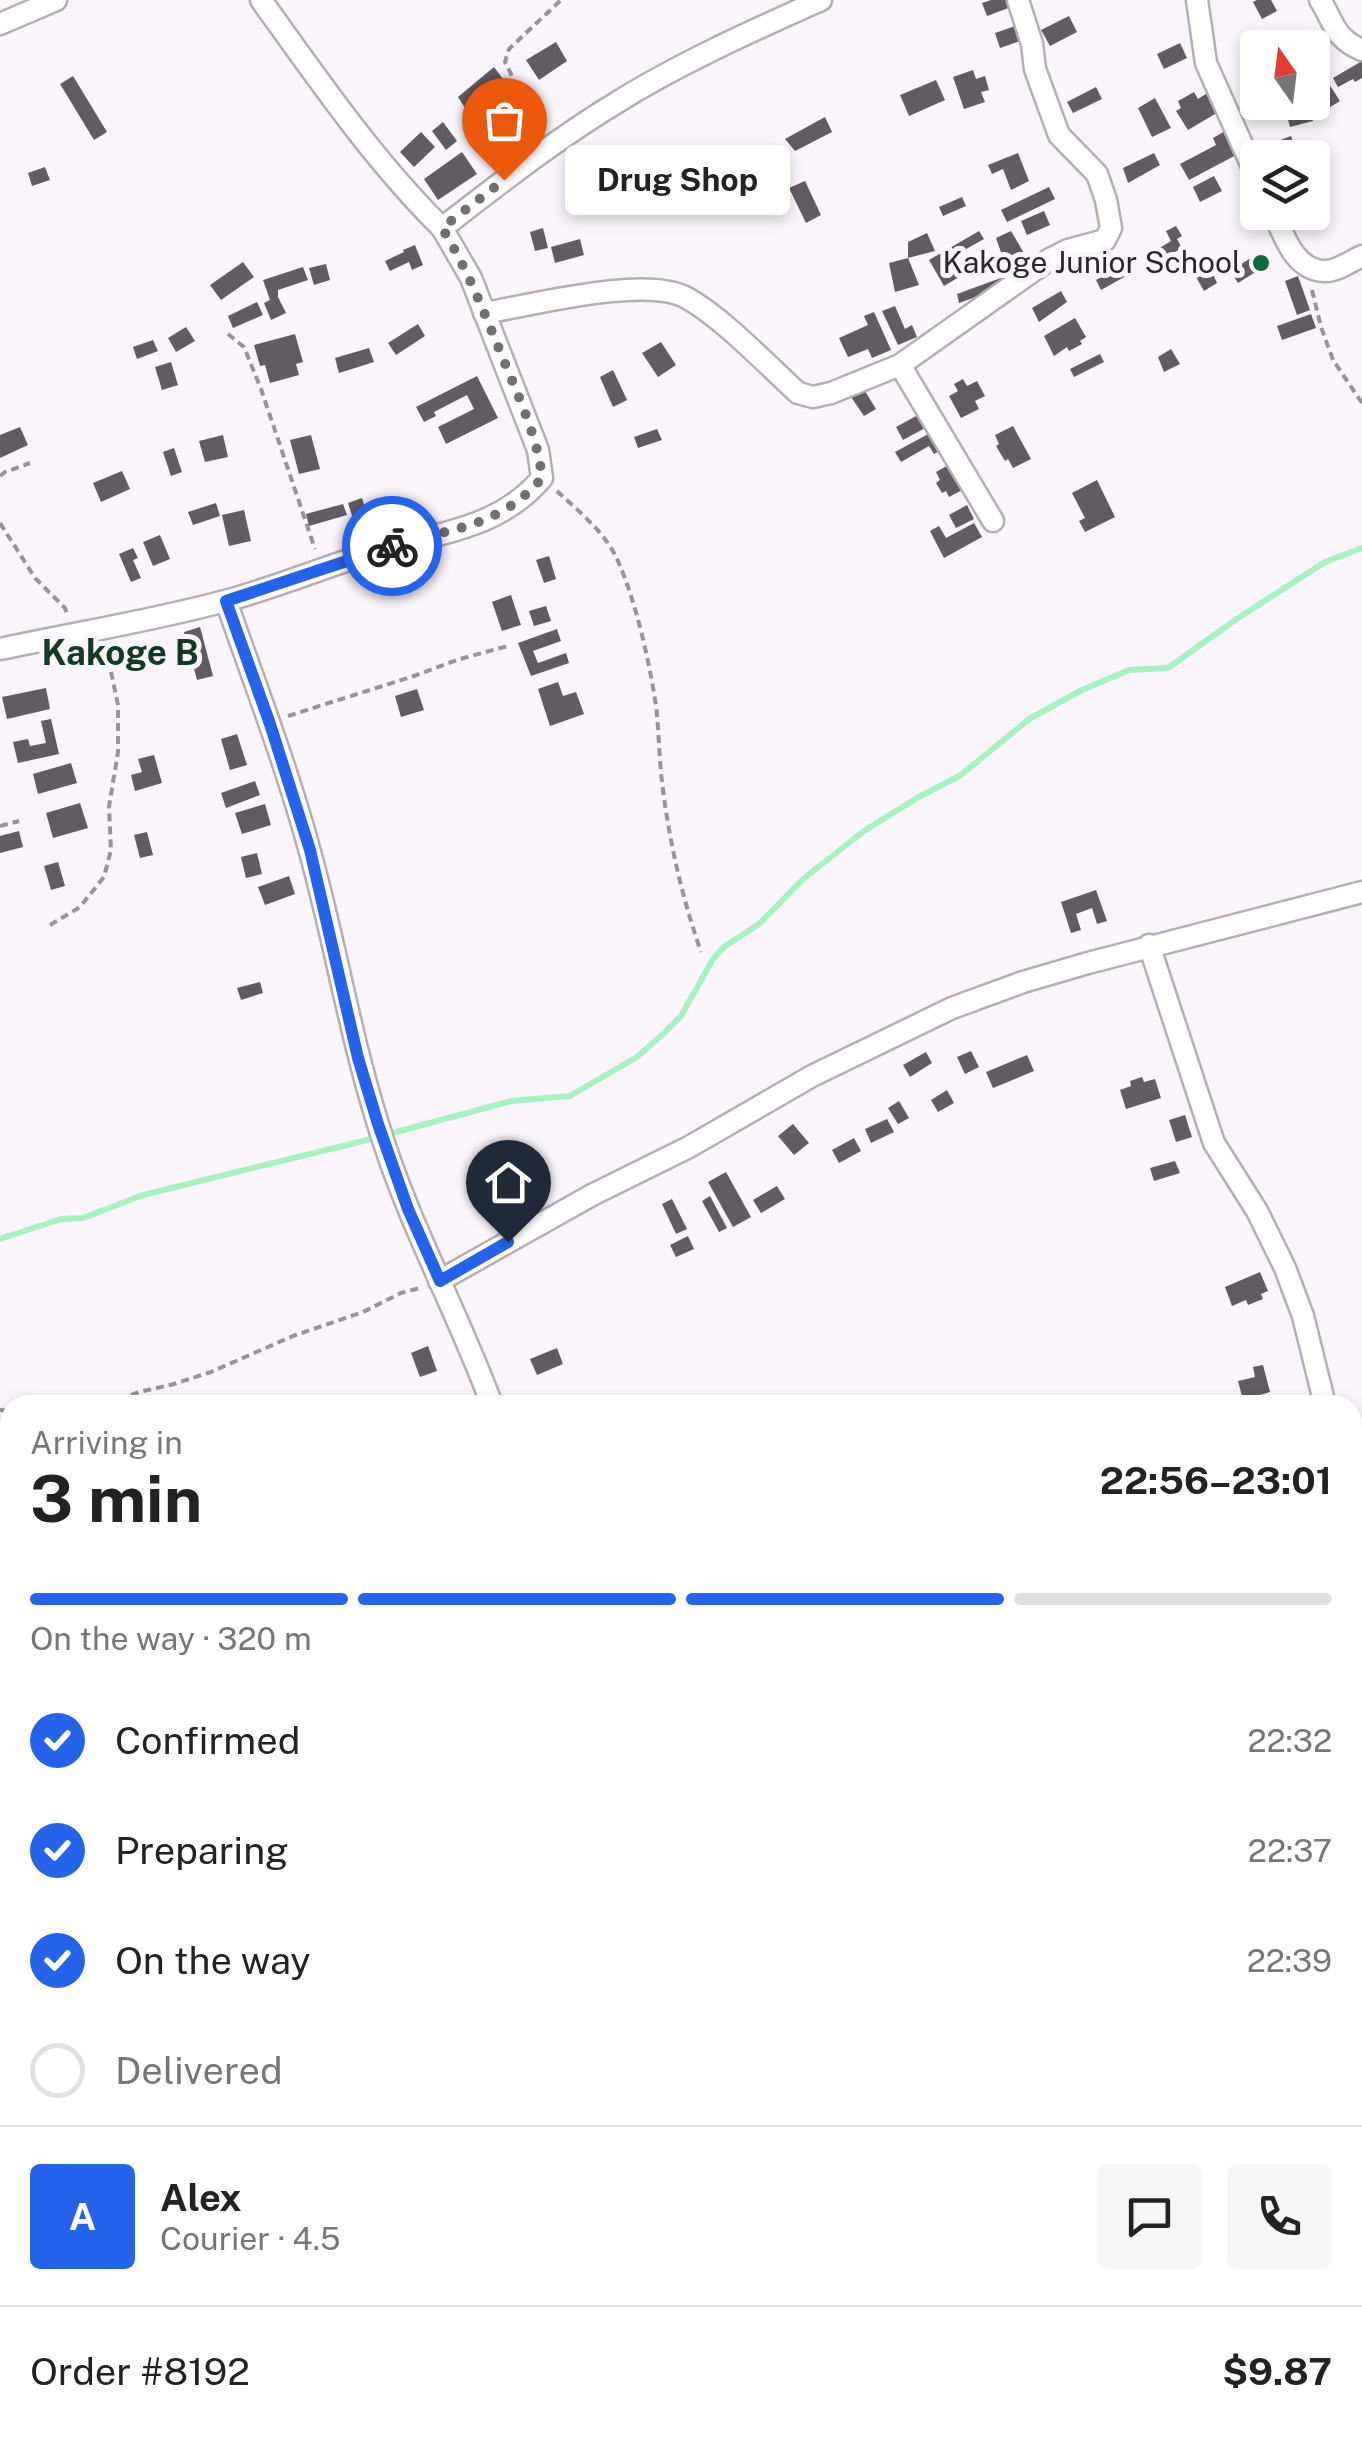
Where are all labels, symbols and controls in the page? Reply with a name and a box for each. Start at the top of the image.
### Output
north arrow [1240,30,1330,120]
map controls [1240,30,1330,230]
pin [462,78,547,181]
icon: bag [477,93,532,148]
button: layers [1240,140,1330,230]
callout: Drug Shop [564,145,789,215]
text: Drug Shop [597,161,758,198]
place label: Kakoge Junior School [942,244,1241,280]
marker: Kakoge Junior School [1250,252,1272,274]
courier [342,496,442,596]
icon: bike [365,519,420,574]
district label: Kakoge B [41,632,199,673]
pin [466,1140,551,1243]
icon: home [481,1155,536,1210]
text: Arriving in [30,1424,183,1461]
text: 22:56–23:01 [1100,1458,1332,1503]
text: 3 min [30,1460,202,1537]
text: On the way · 320 m [30,1620,312,1657]
icon: check [30,1713,85,1768]
text: Confirmed [115,1718,300,1763]
text: 22:32 [1247,1722,1332,1759]
icon: check [30,1823,85,1878]
text: Preparing [115,1828,289,1873]
text: 22:37 [1248,1832,1332,1869]
icon: check [30,1933,85,1988]
text: On the way [115,1938,311,1983]
text: 22:39 [1247,1942,1332,1979]
text: Delivered [115,2048,283,2093]
button: chat [1097,2164,1202,2269]
button: phone [1227,2164,1332,2269]
text: Alex [160,2175,242,2220]
text: A [69,2194,96,2239]
text: Courier · 4.5 [160,2220,340,2257]
text: Order #8192 [30,2349,250,2394]
text: $9.87 [1222,2349,1332,2394]

